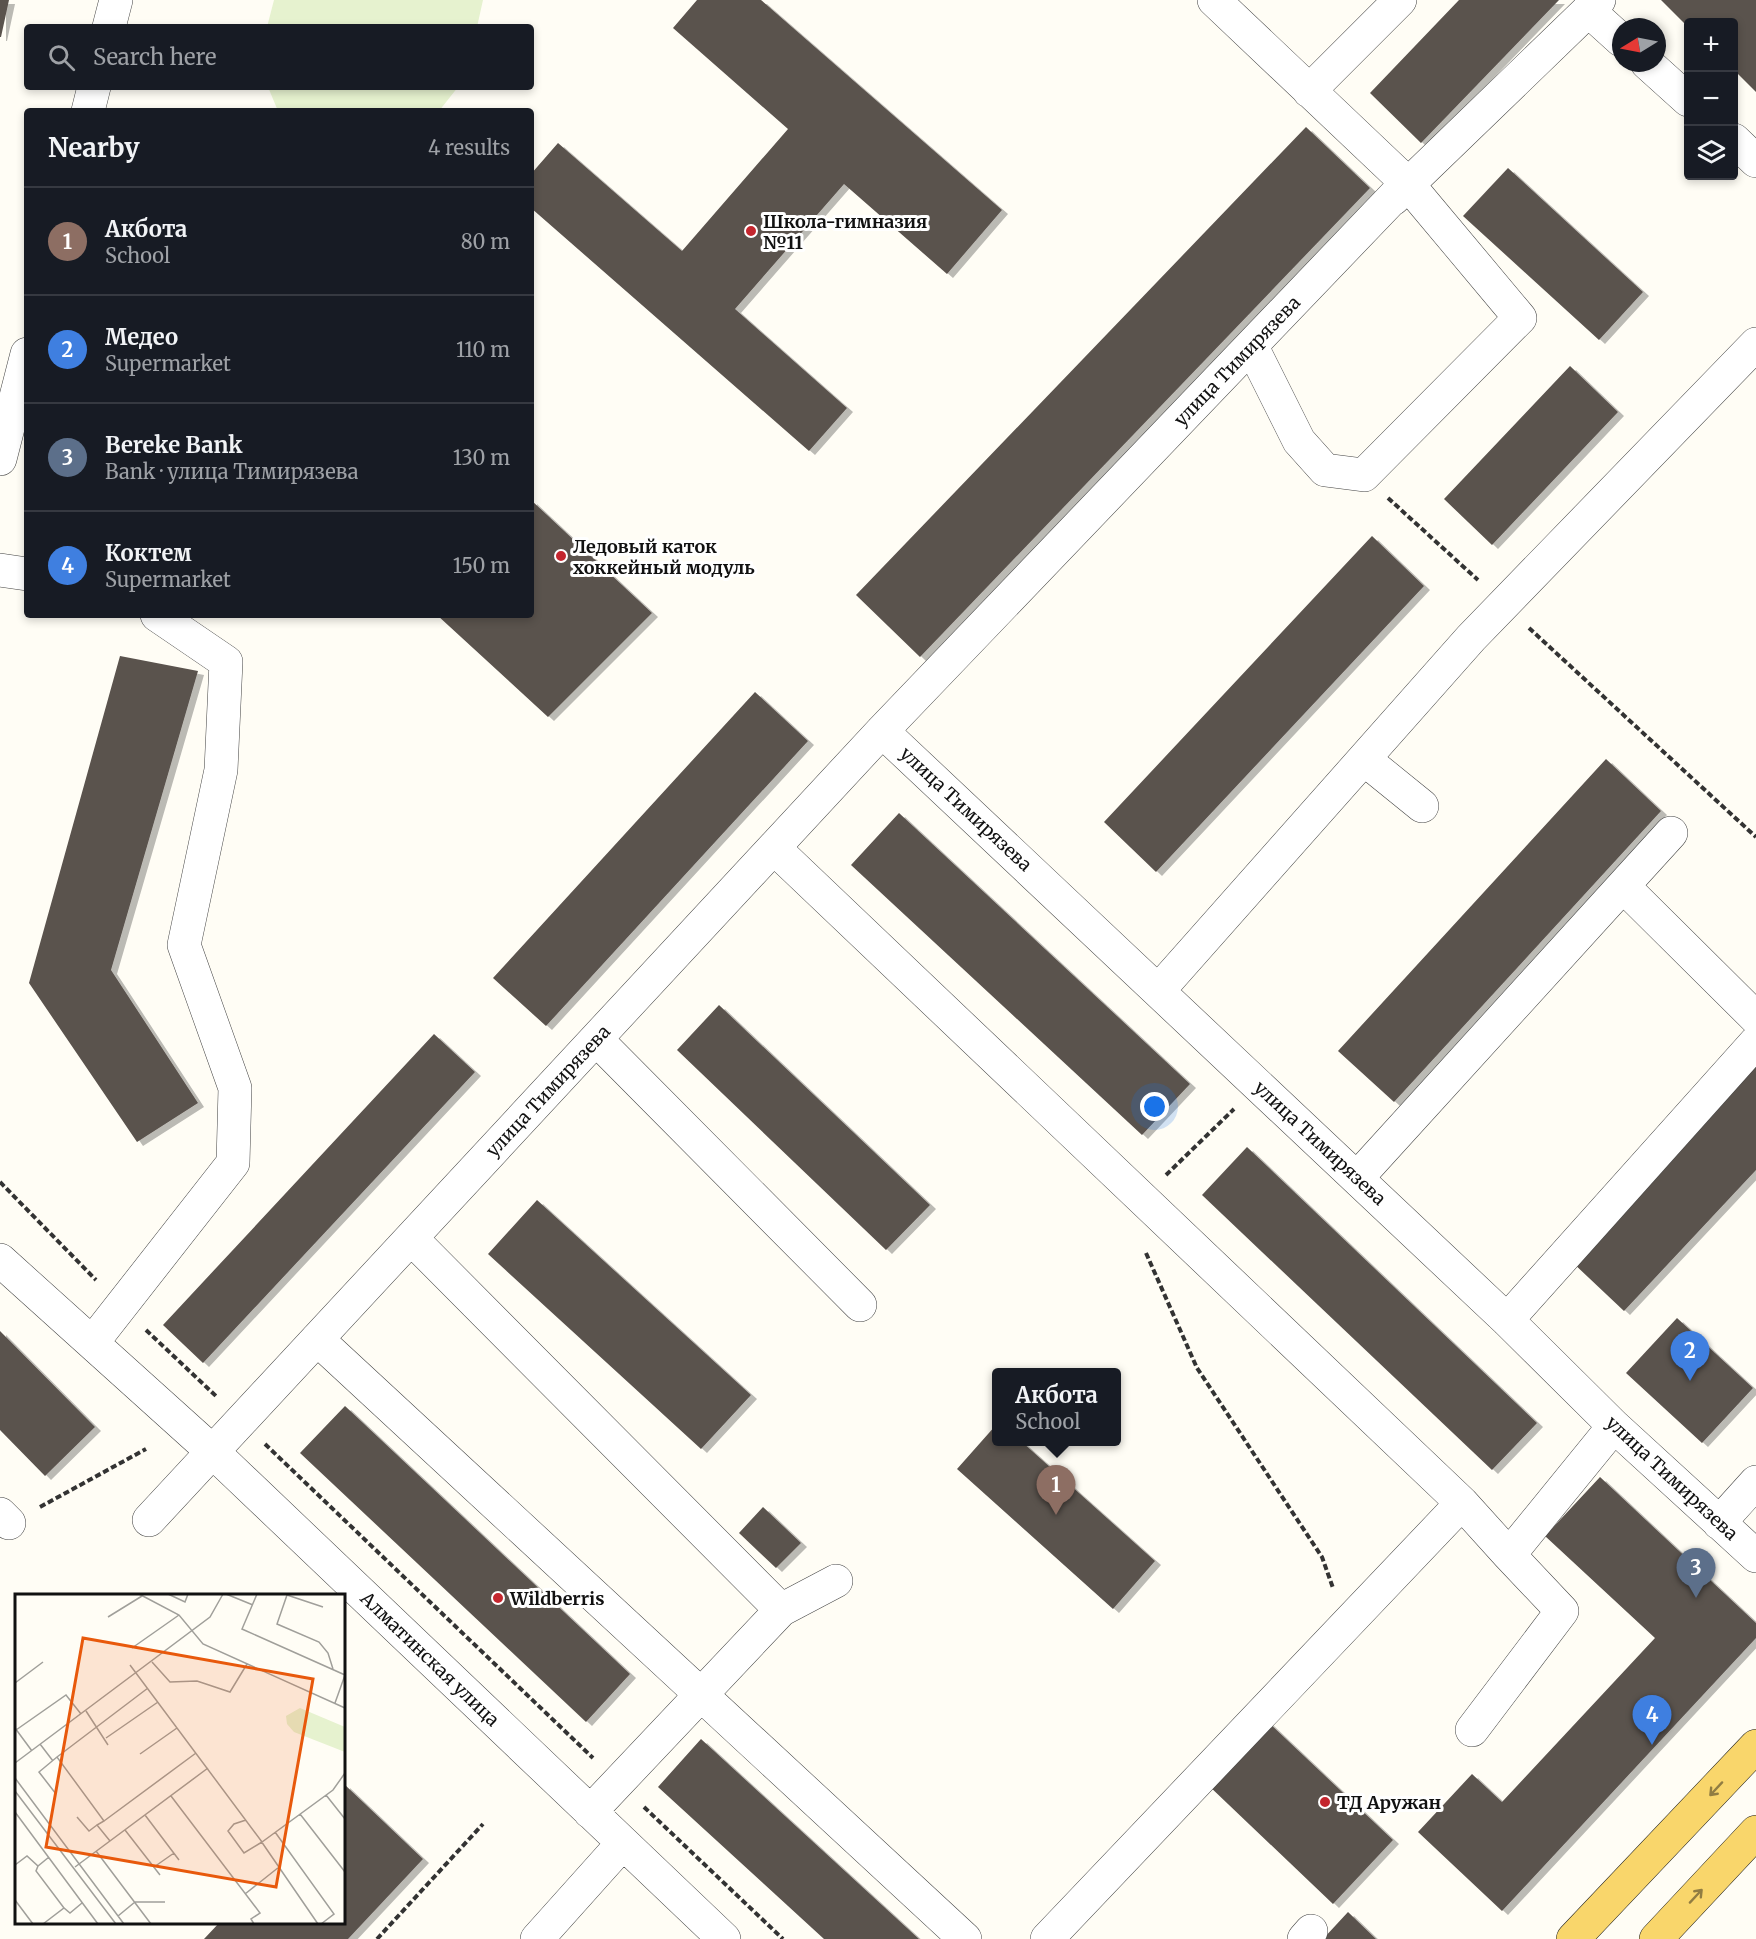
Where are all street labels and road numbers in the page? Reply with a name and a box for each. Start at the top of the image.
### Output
street label: улица Тимирязева [1169,291,1305,431]
street label: улица Тимирязева [895,742,1037,876]
street label: улица Тимирязева [481,1020,615,1162]
street label: улица Тимирязева [1249,1076,1391,1210]
street label: улица Тимирязева [1601,1411,1743,1545]
street label: Алматинская улица [355,1586,504,1731]

